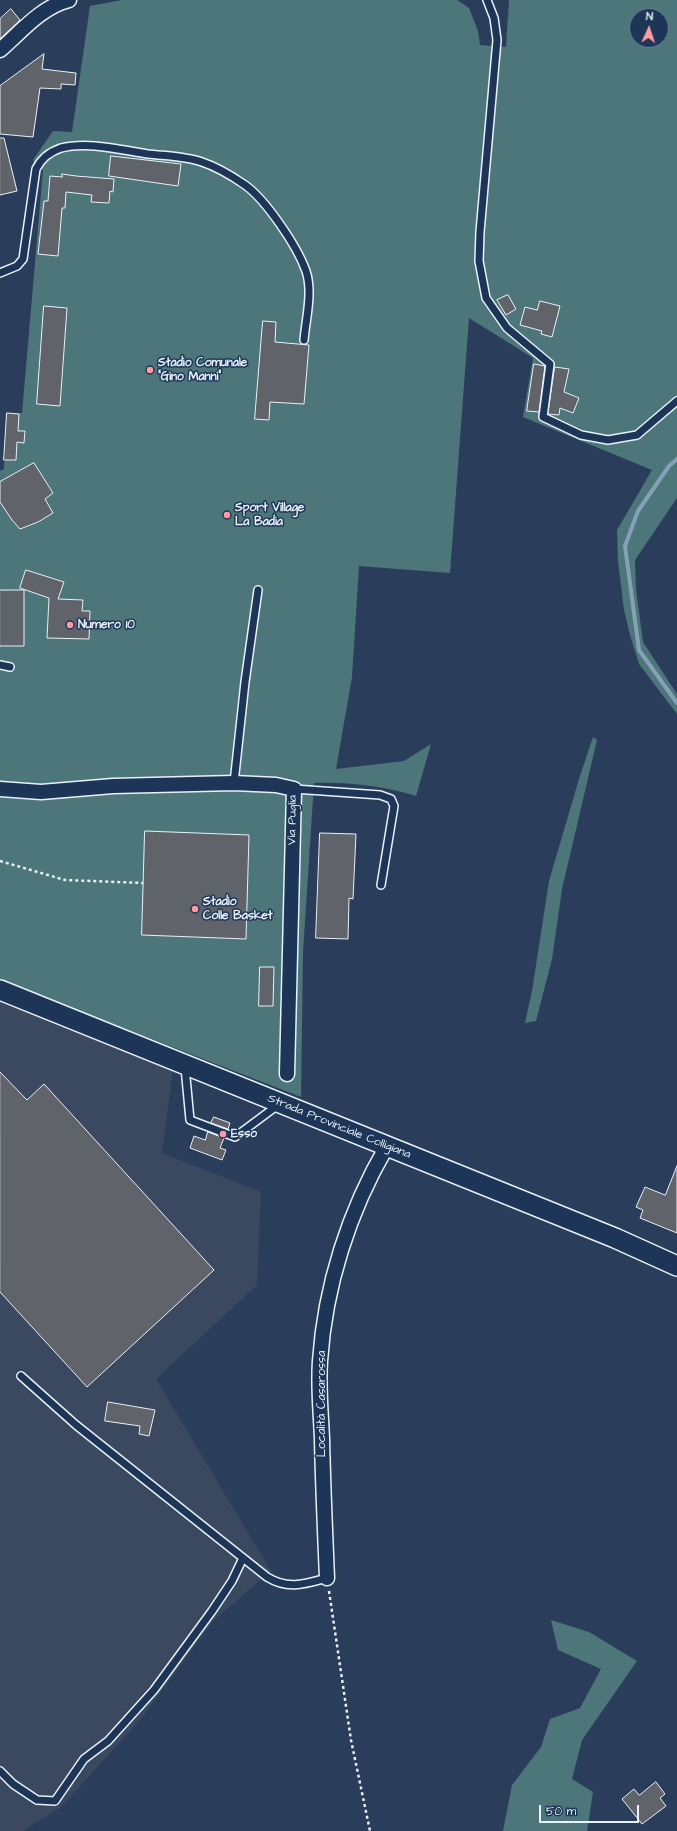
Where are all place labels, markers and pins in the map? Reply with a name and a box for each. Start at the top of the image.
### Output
place label: Stadio Comunale "Gino Manni" [158,356,247,384]
marker: Stadio Comunale "Gino Manni" [145,365,155,375]
place label: Sport Village La Badia [235,501,304,529]
marker: Sport Village La Badia [222,510,232,520]
place label: Numero 10 [78,618,135,632]
marker: Numero 10 [65,620,75,630]
place label: Stadio Colle Basket [203,895,273,923]
marker: Stadio Colle Basket [190,904,200,914]
place label: Esso [231,1127,257,1141]
marker: Esso [218,1129,228,1139]

